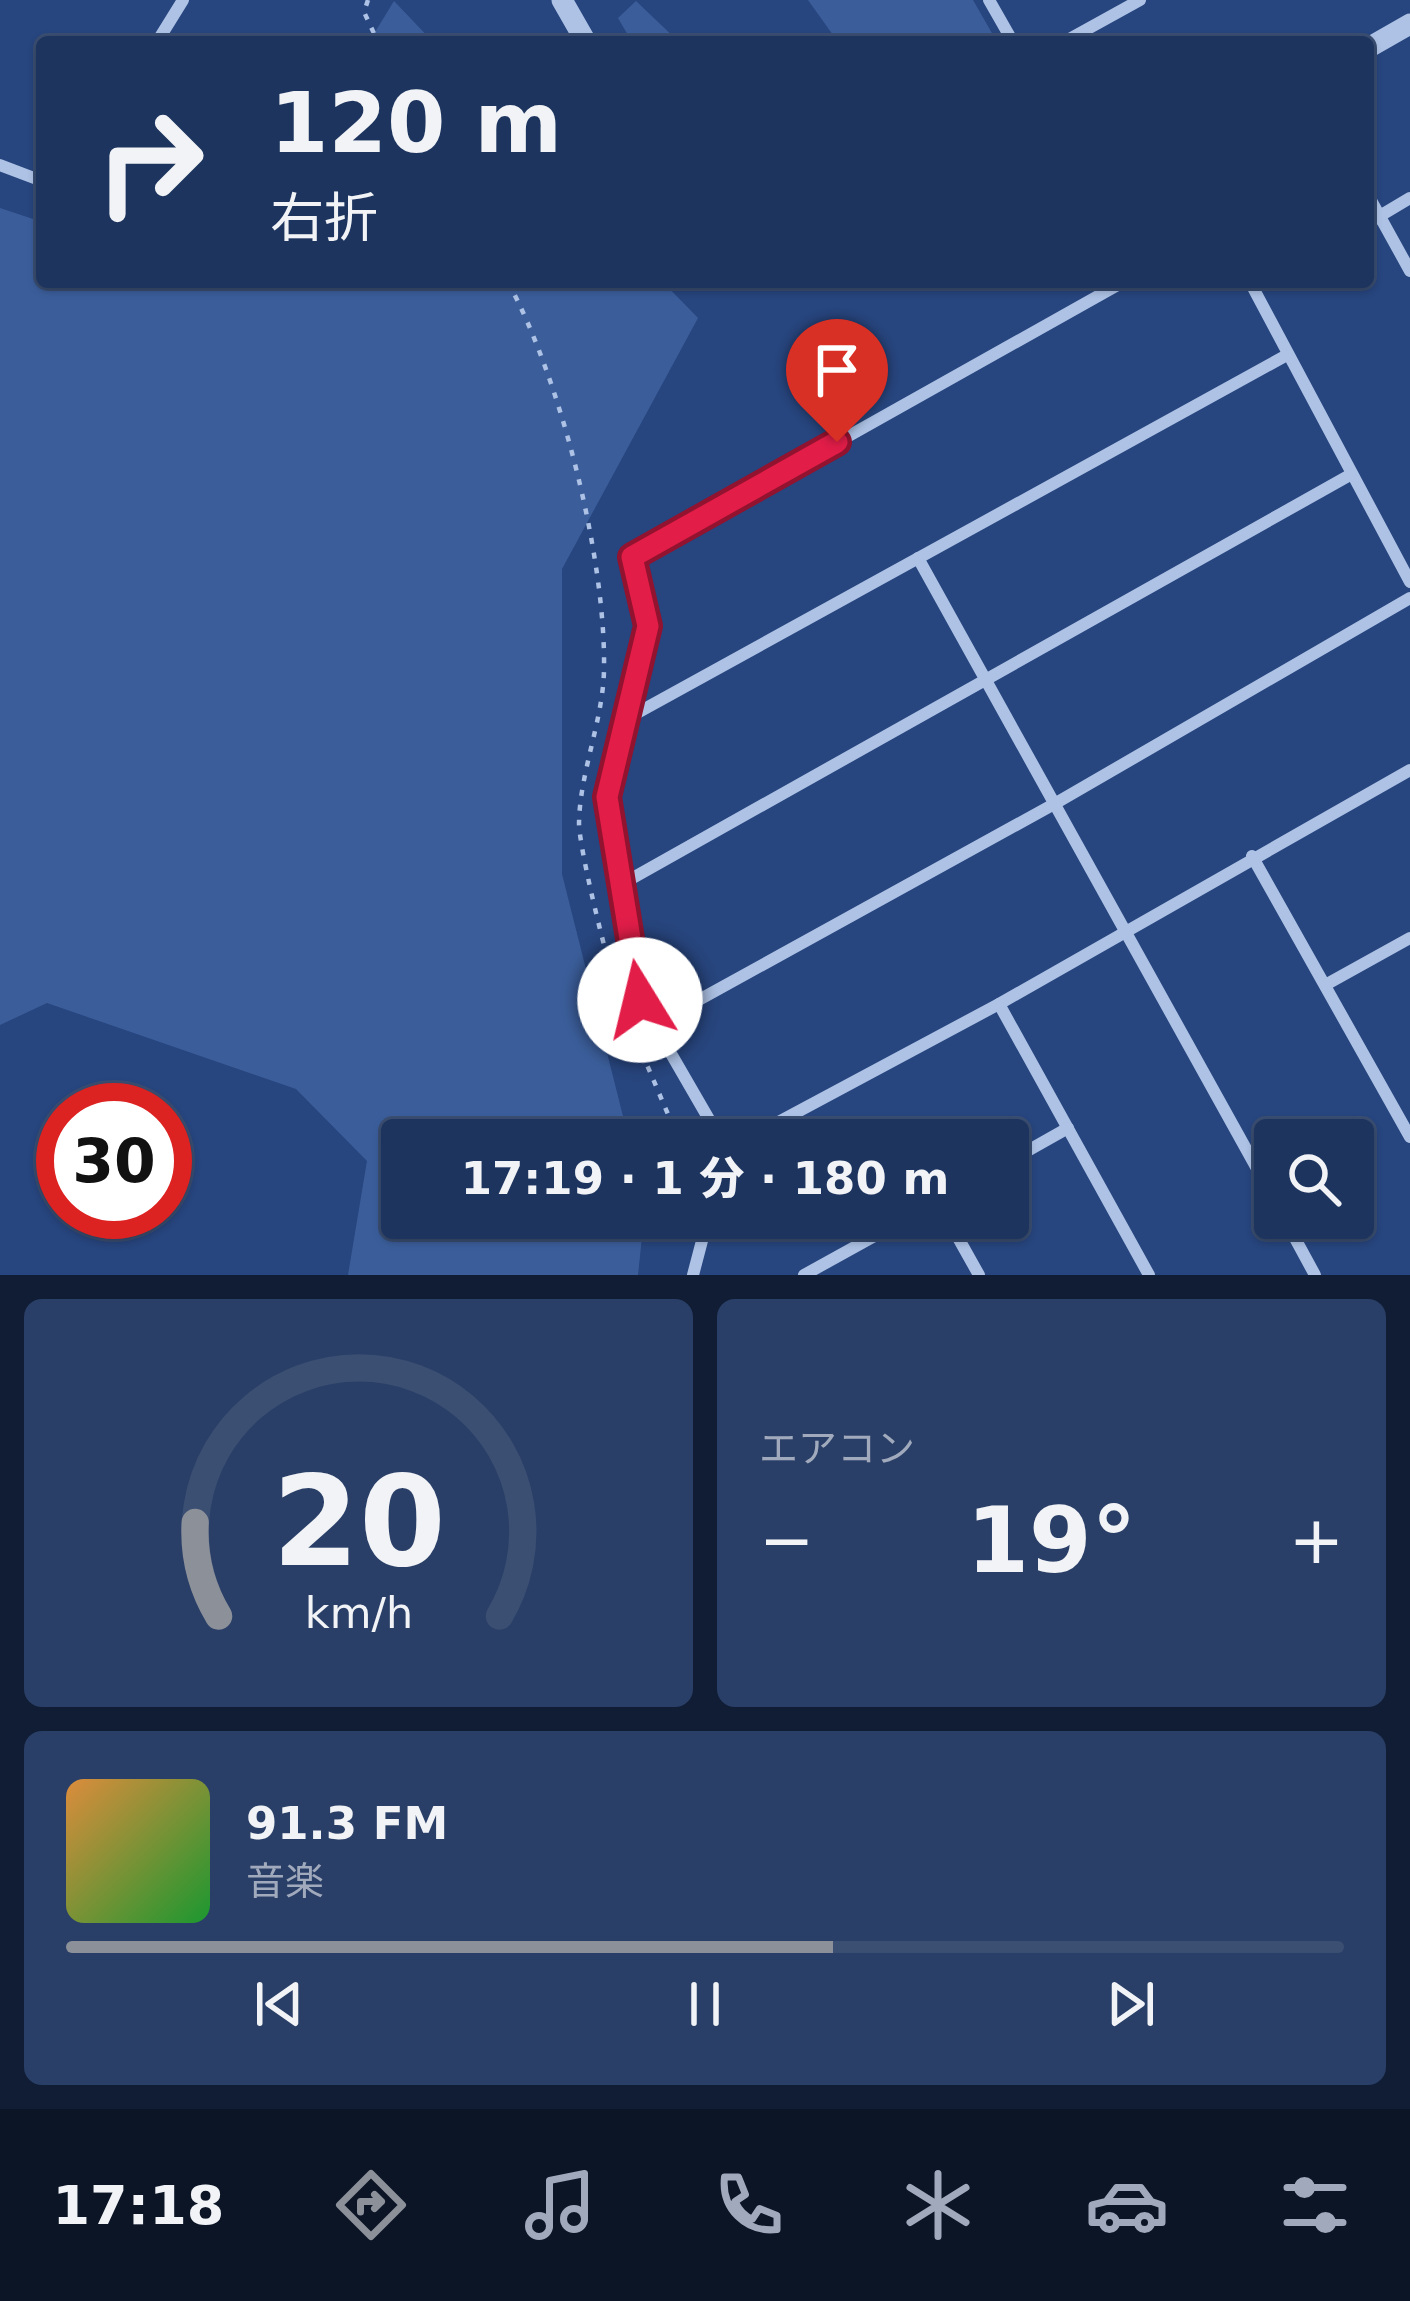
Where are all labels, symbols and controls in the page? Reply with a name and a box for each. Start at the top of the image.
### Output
text: 120 m [270,74,562,172]
icon: right [72,84,228,240]
text: 右折 [270,187,378,250]
pin [786,319,888,442]
icon: arrive [804,337,870,403]
position arrow [577,937,703,1063]
speed limit sign: 30 [36,1083,192,1239]
map controls [1254,1119,1374,1239]
button: search [1254,1119,1374,1239]
text: 17:19 · 1 分 · 180 m [461,1152,949,1205]
text: エアコン [759,1426,915,1471]
text: 20 [272,1449,445,1594]
text: 19° [966,1488,1137,1593]
text: − [759,1502,814,1579]
text: + [1289,1502,1344,1579]
text: km/h [304,1588,413,1638]
text: 91.3 FM [246,1797,448,1850]
text: 音楽 [246,1859,324,1904]
icon: previous [246,1971,312,2037]
icon: pause [672,1971,738,2037]
icon: next [1098,1971,1164,2037]
icon: directions [329,2163,413,2247]
icon: music [518,2163,602,2247]
icon: phone [707,2163,791,2247]
icon: climate [896,2163,980,2247]
icon: car [1085,2163,1169,2247]
icon: filters [1273,2163,1357,2247]
text: 17:18 [52,2174,224,2237]

